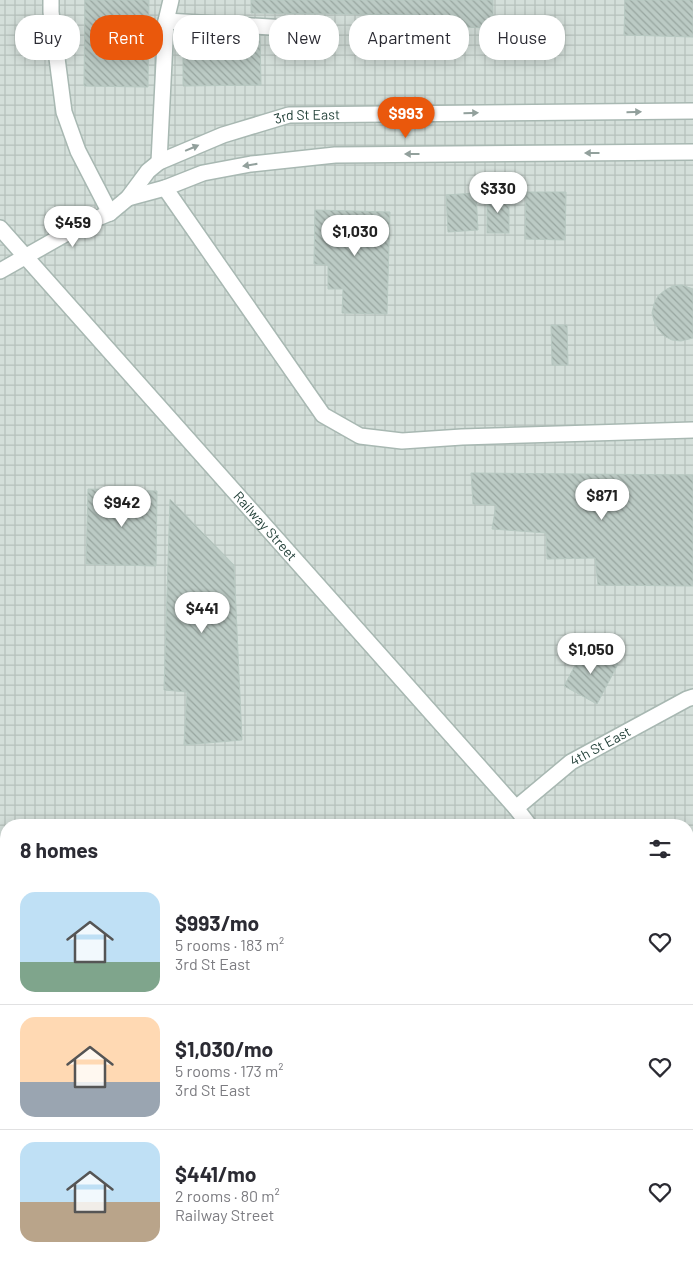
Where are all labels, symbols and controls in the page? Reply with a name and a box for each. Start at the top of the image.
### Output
chip: Buy [15,15,80,60]
chip: Rent [90,15,163,60]
chip: Filters [173,15,259,60]
chip: New [269,15,339,60]
chip: Apartment [349,15,469,60]
chip: House [479,15,565,60]
pin: $993 [376,96,436,139]
text: $993 [389,103,423,122]
street label: 3rd St East [272,105,340,127]
one-way arrow [626,108,642,116]
one-way arrow [463,109,479,117]
one-way arrow [185,144,199,152]
one-way arrow [584,149,600,157]
one-way arrow [404,150,420,158]
one-way arrow [241,161,257,169]
pin: $330 [468,172,528,214]
text: $330 [480,178,516,197]
pin: $459 [43,206,103,248]
text: $459 [55,212,91,231]
pin: $1,030 [314,214,396,257]
text: $1,030 [332,221,378,240]
pin: $871 [572,478,632,521]
text: $871 [586,485,618,504]
pin: $942 [92,486,152,528]
street label: Railway Street [230,488,301,564]
text: $942 [104,492,140,511]
pin: $441 [172,592,232,634]
text: $441 [186,598,218,617]
pin: $1,050 [550,632,632,675]
text: $1,050 [568,639,614,658]
street label: 4th St East [567,722,633,769]
icon: filters [646,835,674,863]
text: 8 homes [20,837,98,862]
text: $993/mo [175,910,259,935]
icon: home [60,912,120,972]
icon: heart [646,928,674,956]
text: 5 rooms · 183 m² [175,935,284,954]
text: 3rd St East [175,954,251,973]
text: $1,030/mo [175,1036,273,1061]
icon: home [60,1037,120,1097]
icon: heart [646,1053,674,1081]
text: 5 rooms · 173 m² [175,1061,283,1080]
text: 3rd St East [175,1080,251,1099]
text: $441/mo [175,1161,256,1186]
icon: home [60,1162,120,1222]
icon: heart [646,1178,674,1206]
text: 2 rooms · 80 m² [175,1186,280,1205]
text: Railway Street [175,1205,274,1224]

